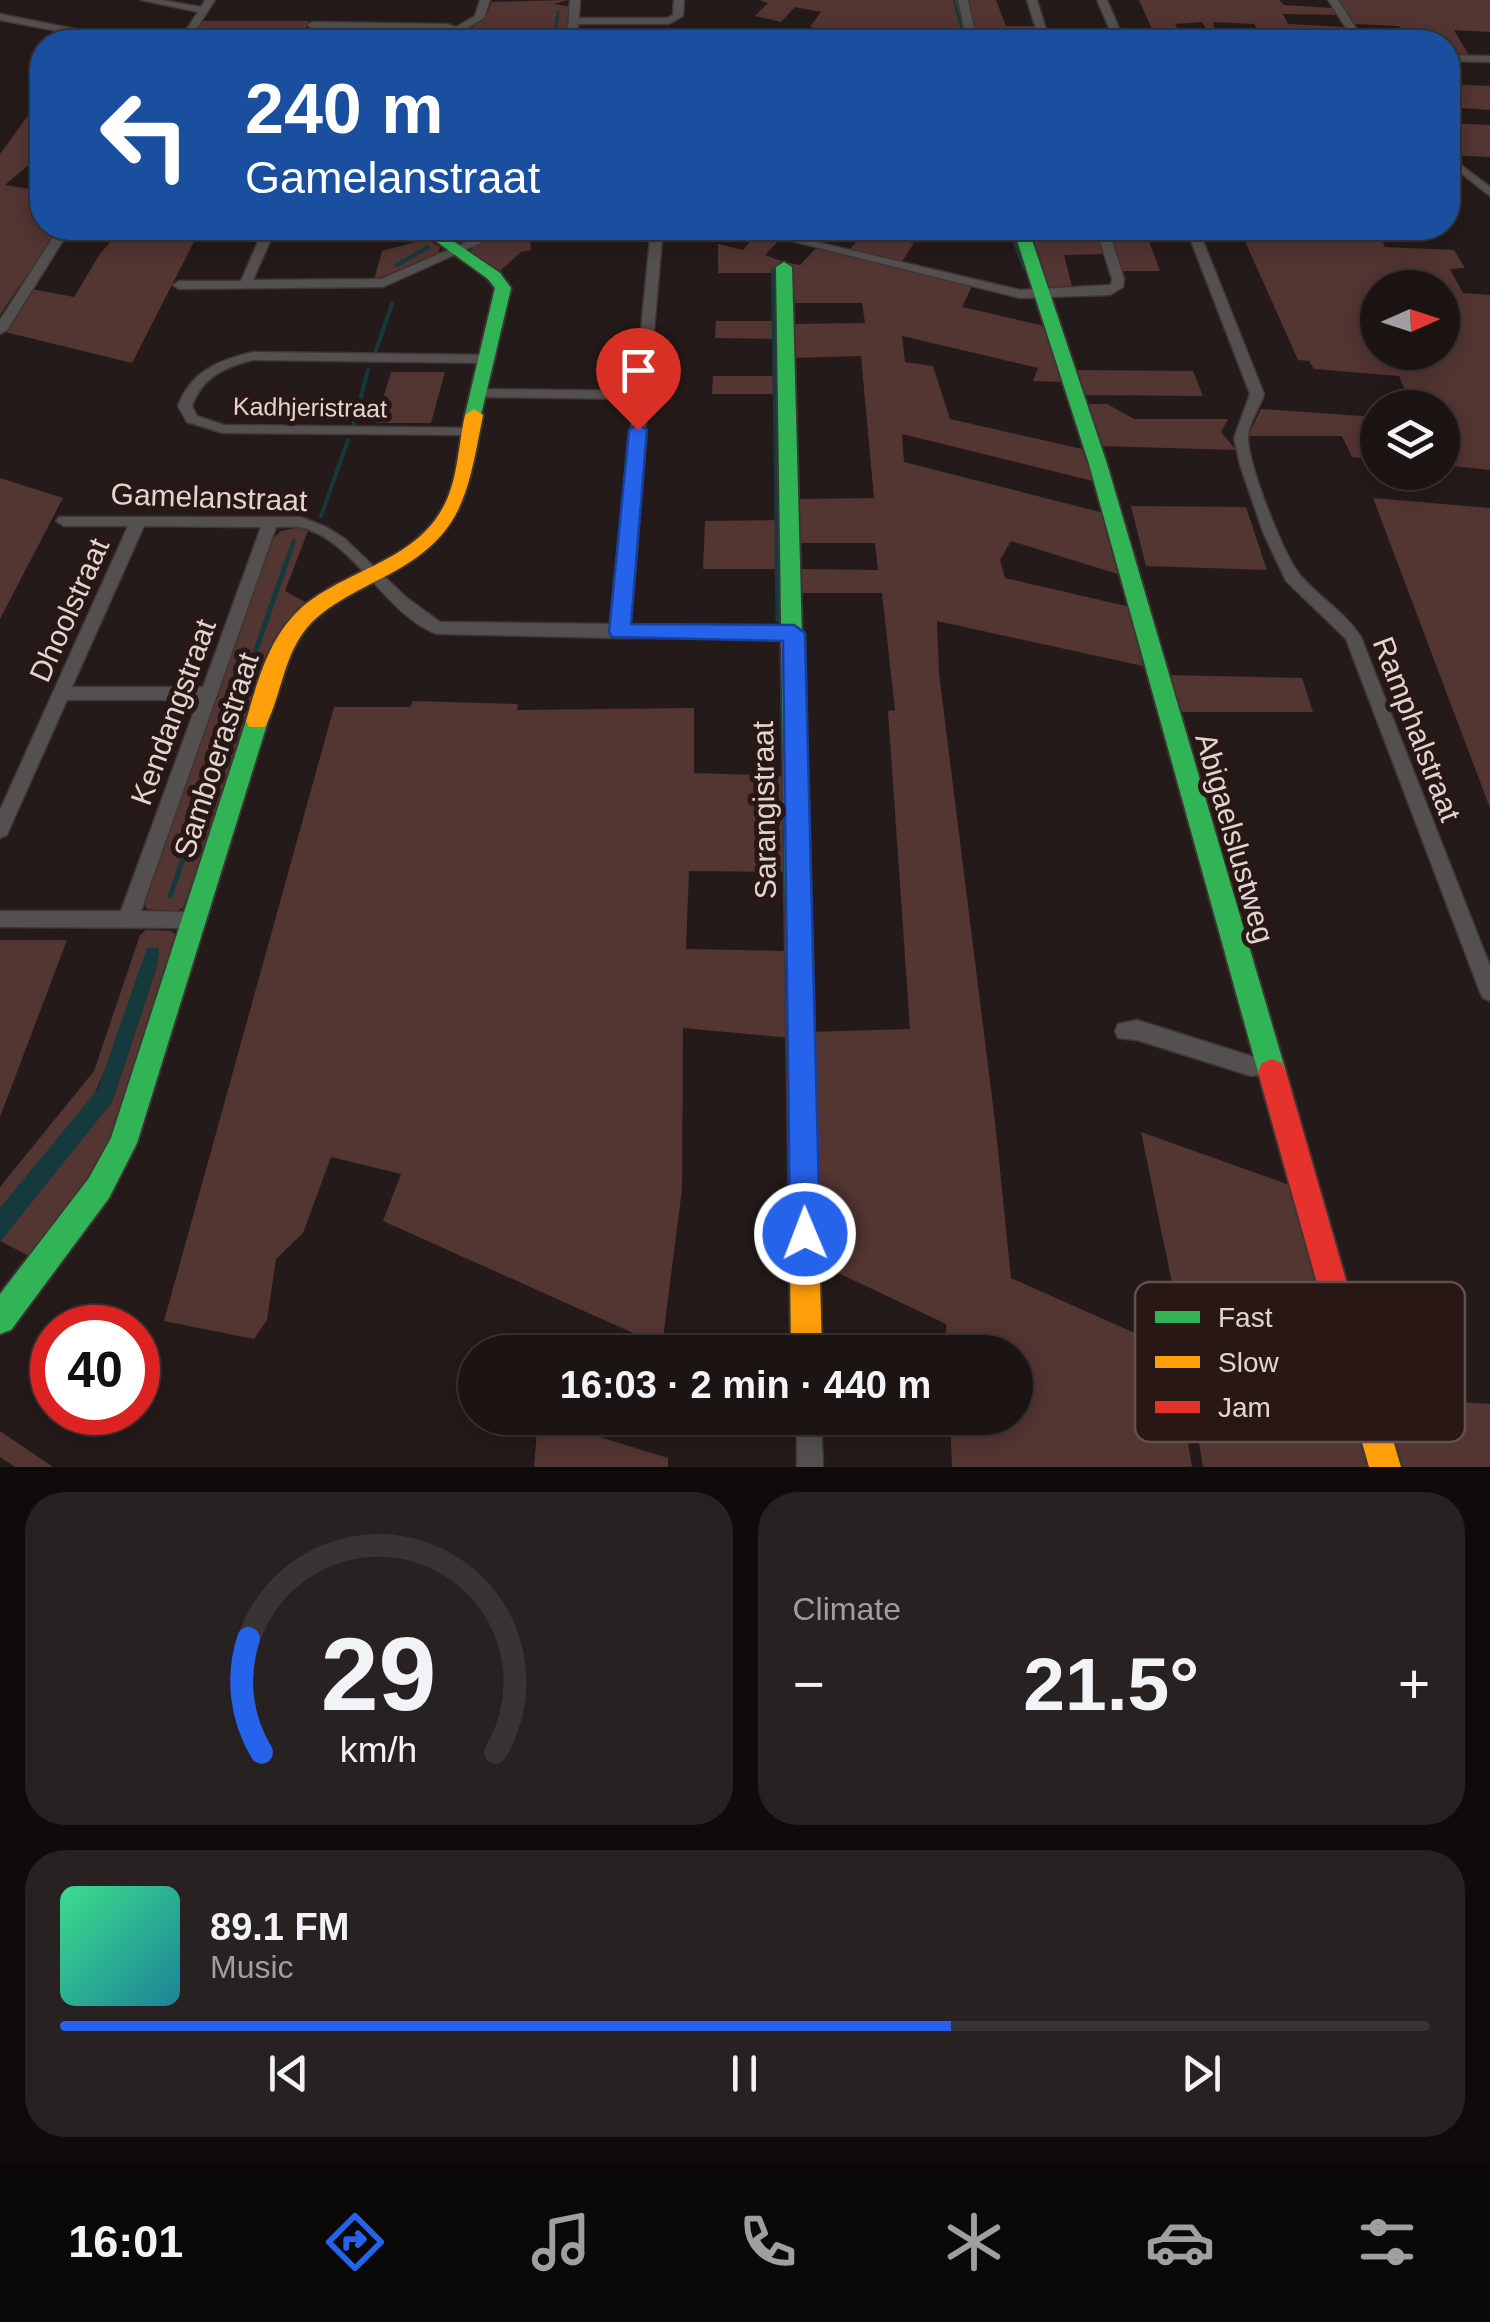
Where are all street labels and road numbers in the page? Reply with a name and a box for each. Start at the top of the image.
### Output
street label: Kadhjeristraat [233,392,387,422]
street label: Gamelanstraat [110,477,309,517]
street label: Dhoolstraat [23,533,116,687]
street label: Kendangstraat [124,614,222,809]
street label: Ramphalstraat [1367,632,1468,827]
street label: Samboerastraat [167,648,265,862]
street label: Sarangistraat [746,720,782,899]
street label: Abigaelslustweg [1189,729,1281,947]

